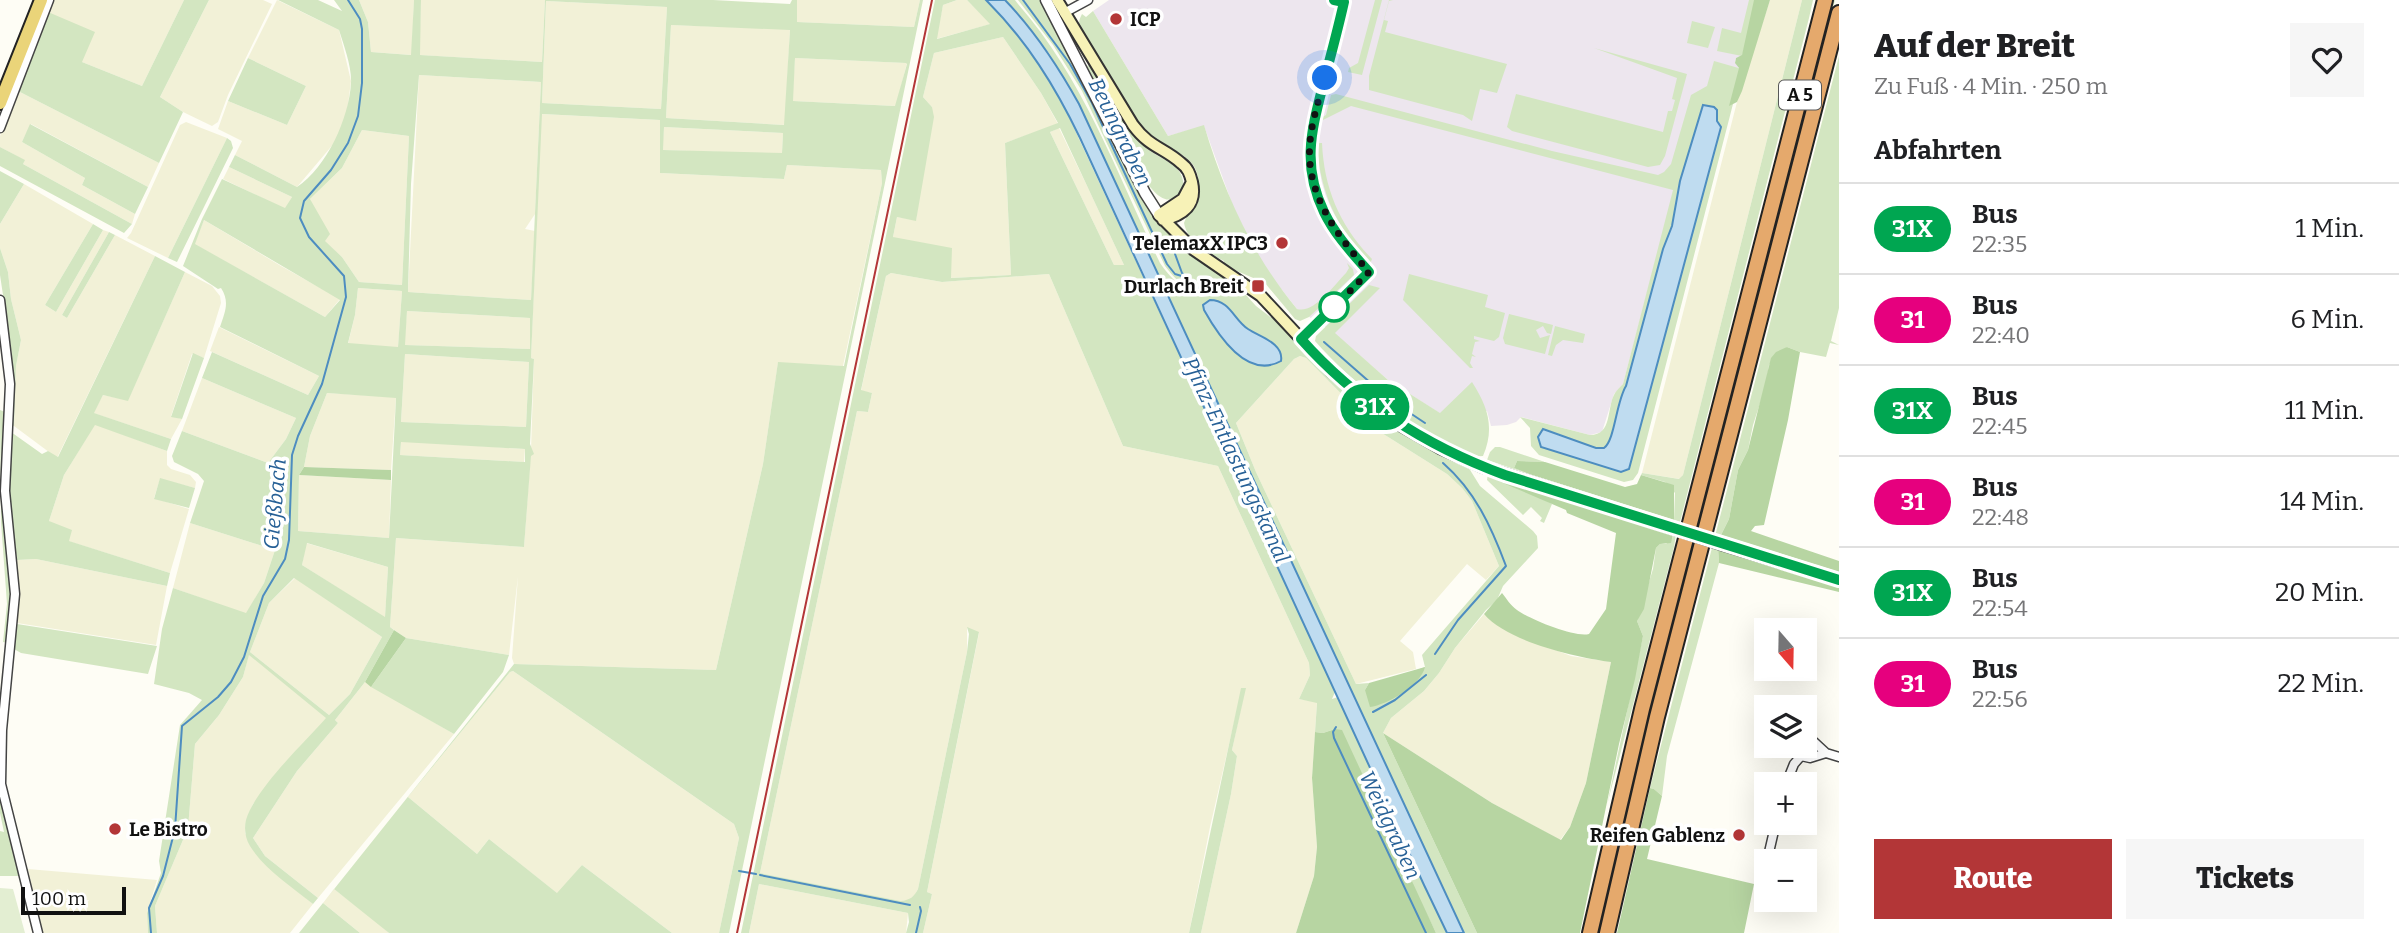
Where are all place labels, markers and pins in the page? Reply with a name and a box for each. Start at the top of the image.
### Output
place label: ICP [1130,8,1161,31]
marker: ICP [1108,11,1124,27]
place label: TelemaxX IPC3 [1133,232,1268,255]
marker: TelemaxX IPC3 [1274,235,1290,251]
place label: Durlach Breit [1124,275,1244,298]
marker: Durlach Breit [1250,278,1266,294]
unlabelled marker [1319,292,1349,322]
place label: Le Bistro [129,818,208,841]
marker: Le Bistro [107,821,123,837]
place label: Reifen Gablenz [1590,824,1725,847]
marker: Reifen Gablenz [1731,827,1747,843]

